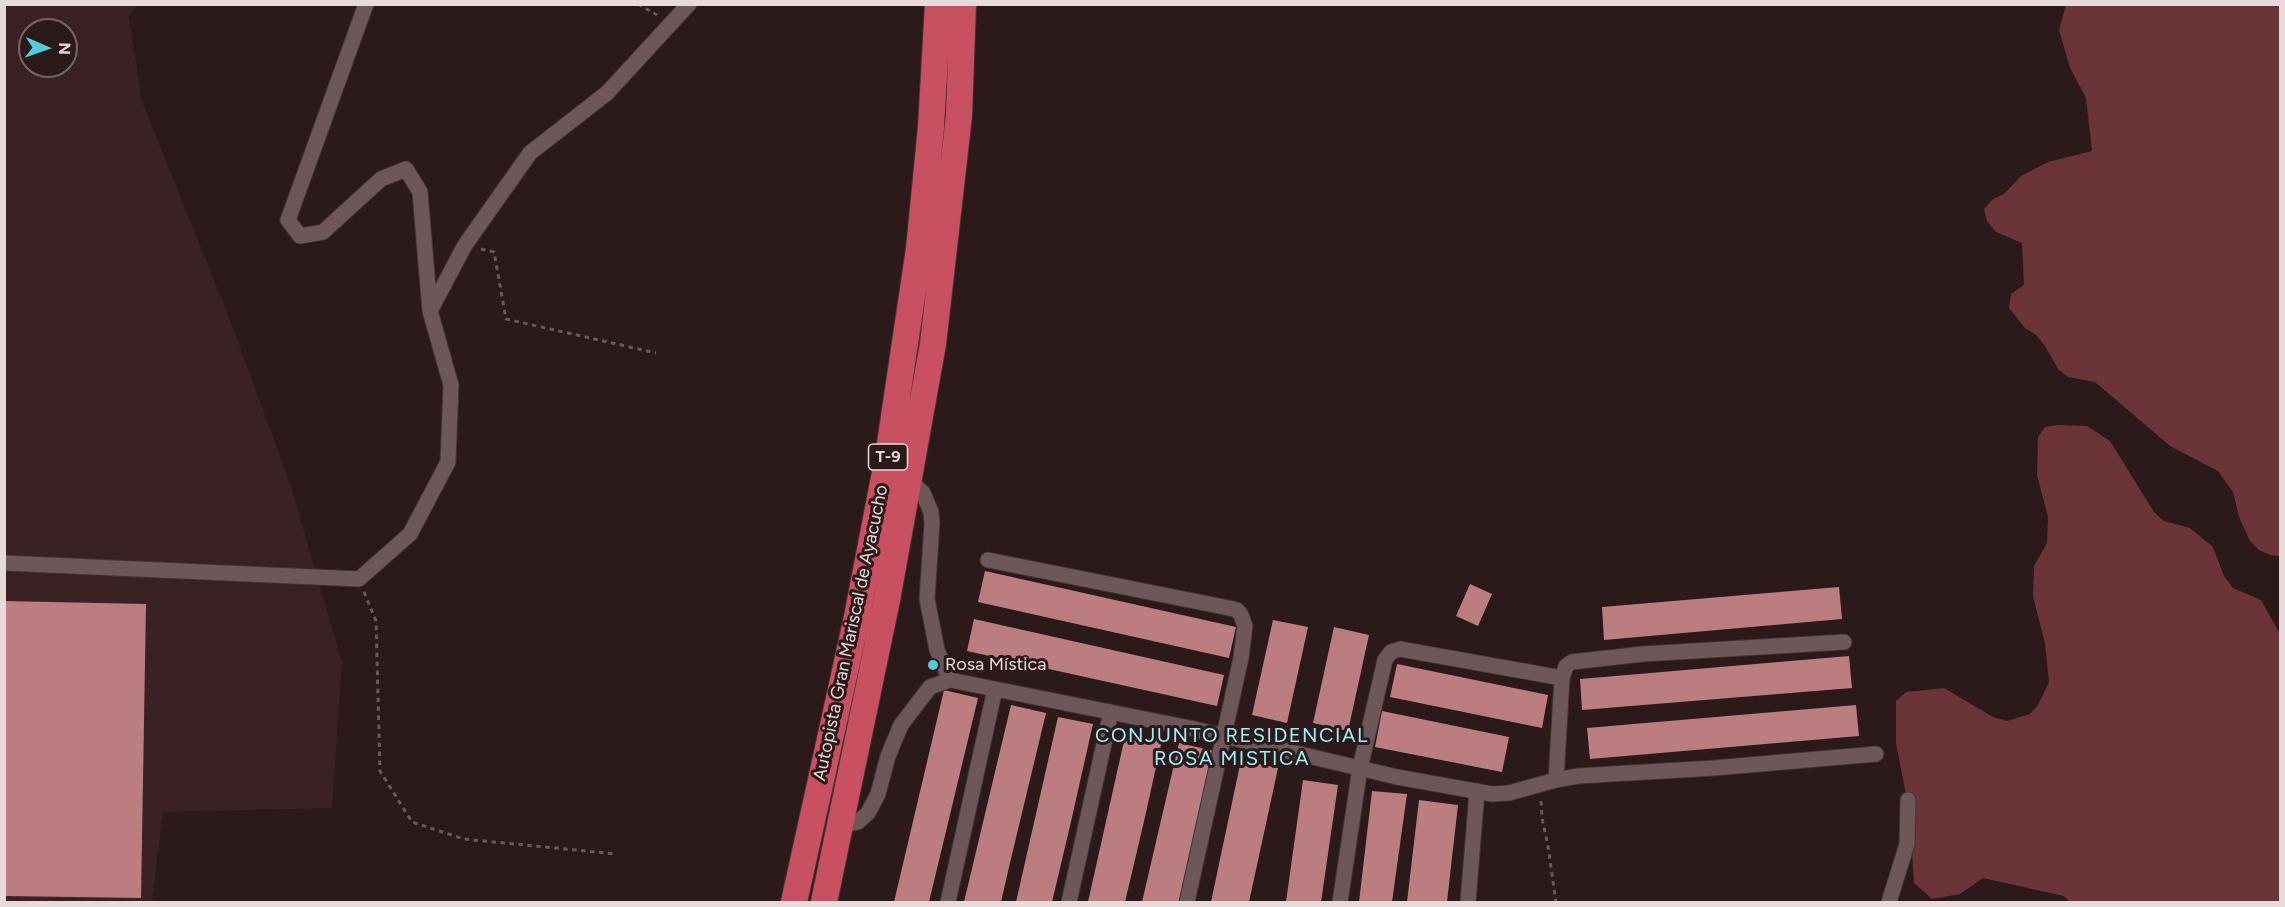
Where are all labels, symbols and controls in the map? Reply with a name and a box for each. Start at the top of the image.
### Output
north arrow [18,18,78,78]
text: N [55,42,74,55]
road number: T-9 [868,444,908,470]
street label: Autopista Gran Mariscal de Ayacucho [809,483,893,783]
place label: Rosa Mística [945,654,1046,676]
marker: Rosa Mística [926,658,940,672]
district label: CONJUNTO RESIDENCIAL ROSA MISTICA [1095,724,1369,771]

